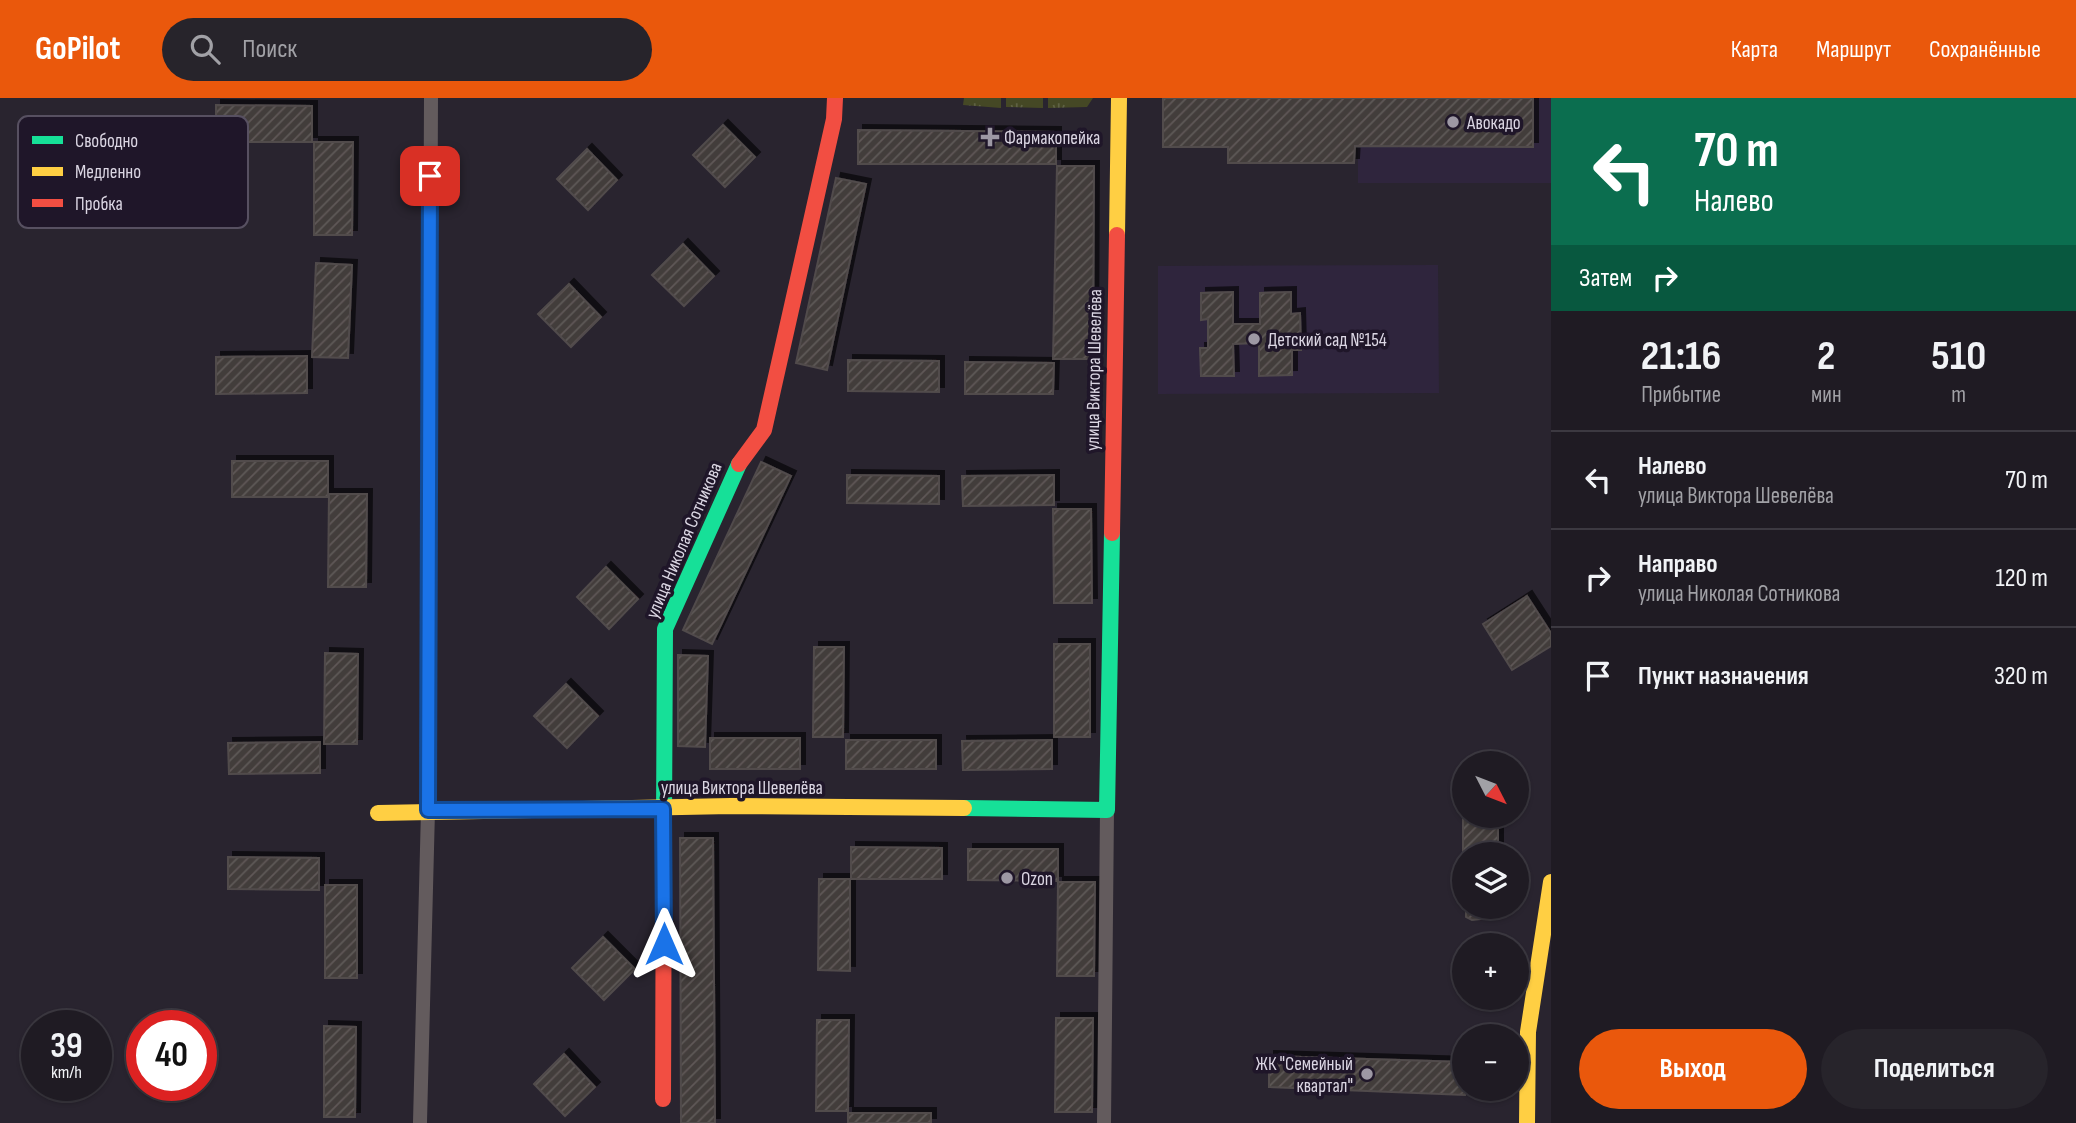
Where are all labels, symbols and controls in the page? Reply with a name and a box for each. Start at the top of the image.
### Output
search box [162,18,652,81]
text: GoPilot [35,29,120,69]
icon: search [186,30,224,68]
text: Поиск [242,34,297,65]
text: Карта [1731,35,1778,64]
text: Маршрут [1816,35,1891,64]
text: Сохранённые [1929,35,2041,64]
place label: Авокадо [1466,112,1521,135]
marker: Авокадо [1445,114,1461,130]
legend [18,116,248,228]
text: 70 m [1694,122,1779,181]
icon: left [1579,126,1670,217]
place label: Фармакопейка [1004,127,1100,150]
marker: Фармакопейка [982,129,998,145]
text: Свободно [75,130,138,153]
pin [400,146,460,206]
icon: arrive [411,157,449,195]
text: Медленно [75,161,141,184]
text: Налево [1694,182,1774,221]
text: Пробка [75,193,123,216]
icon: right [1646,259,1684,297]
text: Затем [1579,263,1632,294]
street label: улица Виктора Шевелёва [1082,289,1107,451]
place label: Детский сад №154 [1268,329,1387,352]
marker: Детский сад №154 [1246,331,1262,347]
text: 21:16 [1641,331,1721,382]
text: 2 [1817,331,1836,382]
text: 510 [1931,331,1986,382]
text: Прибытие [1641,381,1721,409]
text: мин [1811,381,1842,409]
text: m [1951,381,1966,409]
text: Налево [1638,451,1707,482]
street label: улица Николая Сотникова [641,459,728,622]
icon: left [1579,461,1617,499]
text: 70 m [2005,465,2048,496]
text: улица Виктора Шевелёва [1638,482,1834,510]
text: Направо [1638,549,1717,580]
icon: right [1579,559,1617,597]
text: 120 m [1995,563,2048,594]
text: улица Николая Сотникова [1638,580,1840,608]
icon: arrive [1579,657,1617,695]
text: Пункт назначения [1638,661,1809,692]
text: 320 m [1994,661,2048,692]
north arrow [1452,751,1530,828]
map controls [1452,751,1529,1101]
street label: улица Виктора Шевелёва [661,777,823,800]
button: layers [1452,842,1529,919]
place label: Ozon [1021,868,1053,891]
marker: Ozon [999,870,1015,886]
position arrow [627,907,701,981]
button: + [1452,933,1529,1010]
speed limit sign: 40 [126,1010,217,1101]
button: − [1452,1024,1529,1101]
text: 39 [50,1025,83,1068]
button: Выход [1579,1029,1807,1109]
button: Поделиться [1821,1029,2048,1109]
place label: ЖК "Семейный квартал" [1256,1053,1353,1098]
text: km/h [51,1062,82,1083]
marker: ЖК "Семейный квартал" [1359,1066,1375,1082]

